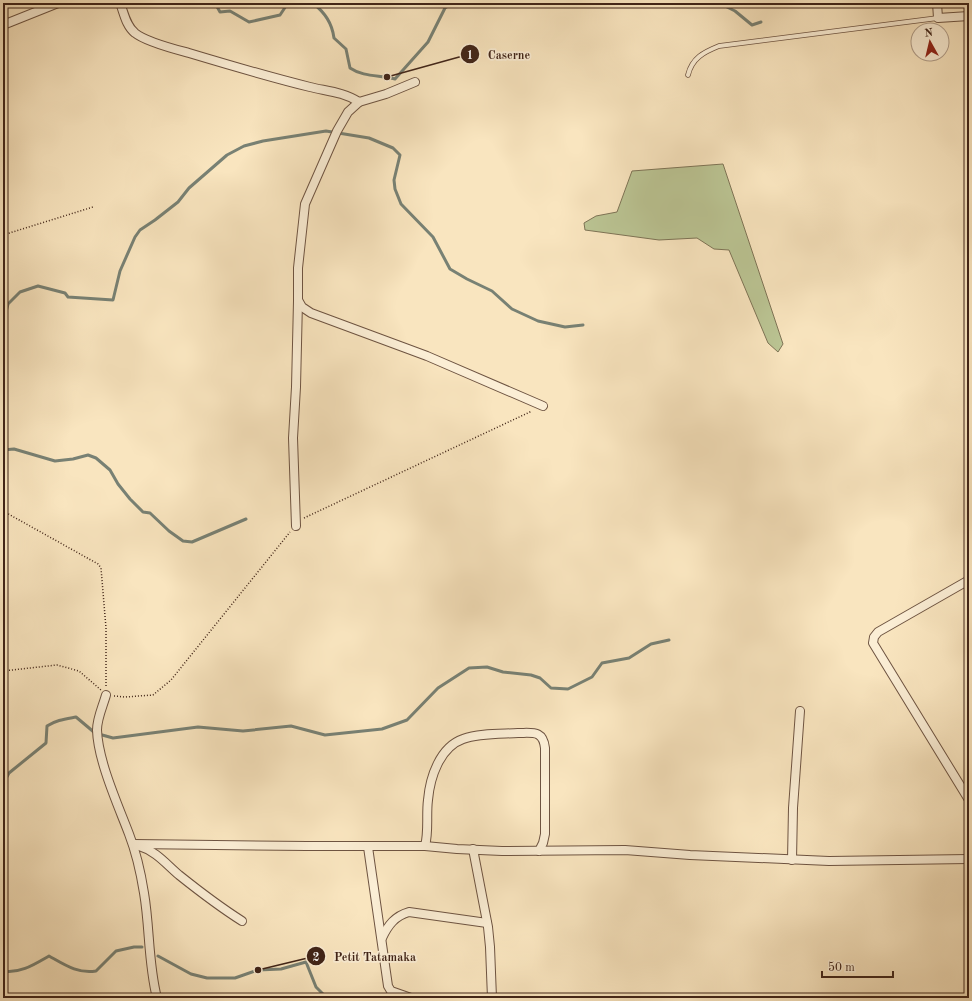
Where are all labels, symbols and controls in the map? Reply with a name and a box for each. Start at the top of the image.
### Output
north arrow [910,22,950,62]
text: N [924,27,934,40]
callout: Caserne [460,42,539,66]
text: 1 [467,50,473,62]
text: Caserne [488,50,531,62]
callout: Petit Tatamaka [306,944,424,968]
text: 2 [313,952,320,964]
text: Petit Tatamaka [334,952,416,964]
scale bar [822,953,893,979]
text: 50 m [828,961,855,974]

